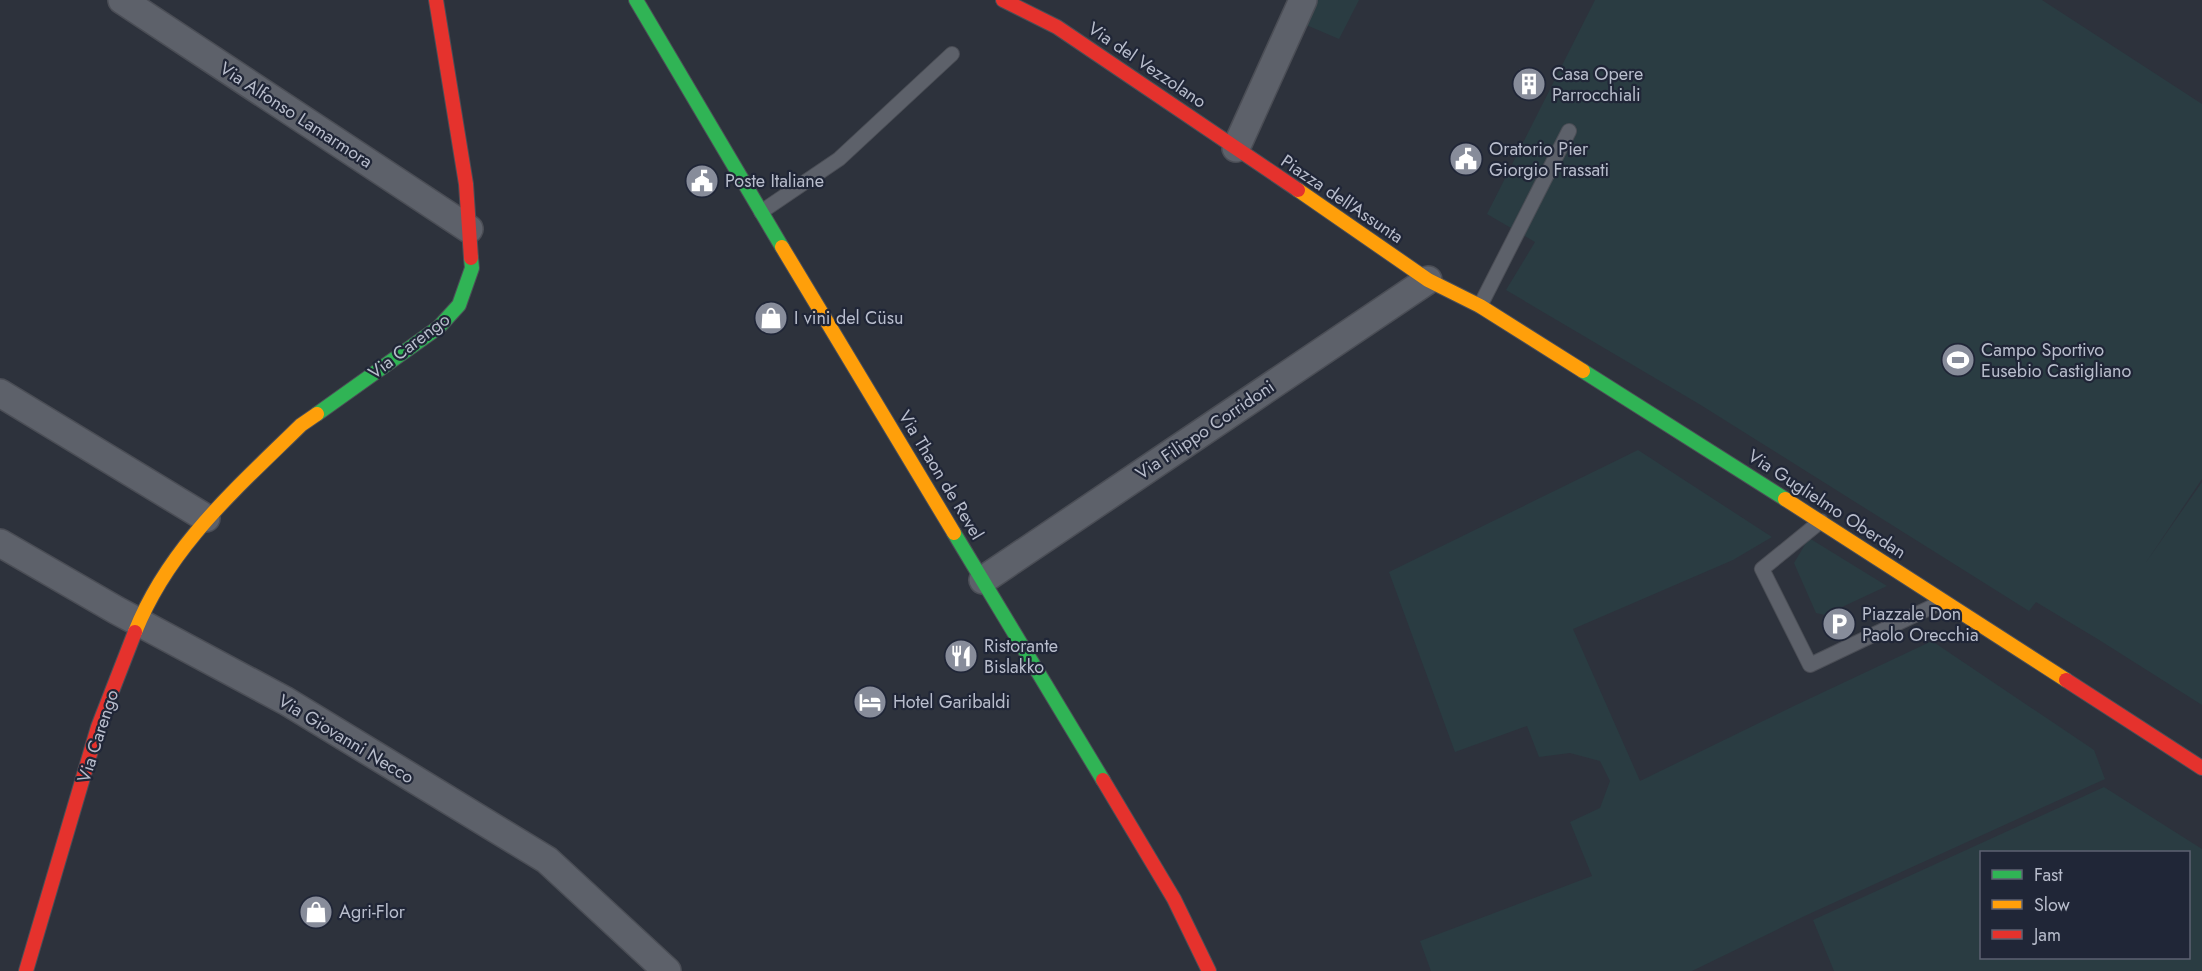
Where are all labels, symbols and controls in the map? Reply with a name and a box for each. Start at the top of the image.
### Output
street label: Via del Vezzolano [1083,16,1212,114]
street label: Via Alfonso Lamarmora [214,56,378,174]
place label: Casa Opere Parrocchiali [1552,61,1643,108]
building icon: Casa Opere Parrocchiali [1511,66,1547,102]
place label: Oratorio Pier Giorgio Frassati [1489,136,1609,183]
public building icon: Oratorio Pier Giorgio Frassati [1448,141,1484,177]
street label: Piazza dell'Assunta [1276,148,1408,250]
public building icon: Poste Italiane [684,163,720,199]
place label: Poste Italiane [725,168,824,194]
shop icon: I vini del Cüsu [753,300,789,336]
place label: I vini del Cüsu [794,305,904,331]
street label: Via Carengo [363,307,455,385]
place label: Campo Sportivo Eusebio Castigliano [1981,337,2131,384]
sports icon: Campo Sportivo Eusebio Castigliano [1940,342,1976,378]
street label: Via Filippo Corridoni [1130,374,1280,486]
street label: Via Thaon de Revel [892,405,990,545]
street label: Via Guglielmo Oberdan [1743,443,1911,565]
place label: Piazzale Don Paolo Orecchia [1862,601,1979,648]
parking icon: Piazzale Don Paolo Orecchia [1821,606,1857,642]
place label: Ristorante Bislakko [984,633,1058,680]
restaurant icon: Ristorante Bislakko [943,638,979,674]
hotel icon: Hotel Garibaldi [852,684,888,720]
street label: Via Carengo [71,686,125,786]
street label: Via Giovanni Necco [273,688,419,790]
place label: Hotel Garibaldi [893,689,1010,715]
legend [1980,851,2190,959]
text: Fast [2034,862,2063,888]
text: Slow [2034,892,2071,918]
shop icon: Agri-Flor [298,894,334,930]
place label: Agri-Flor [339,899,406,925]
text: Jam [2032,922,2061,948]

